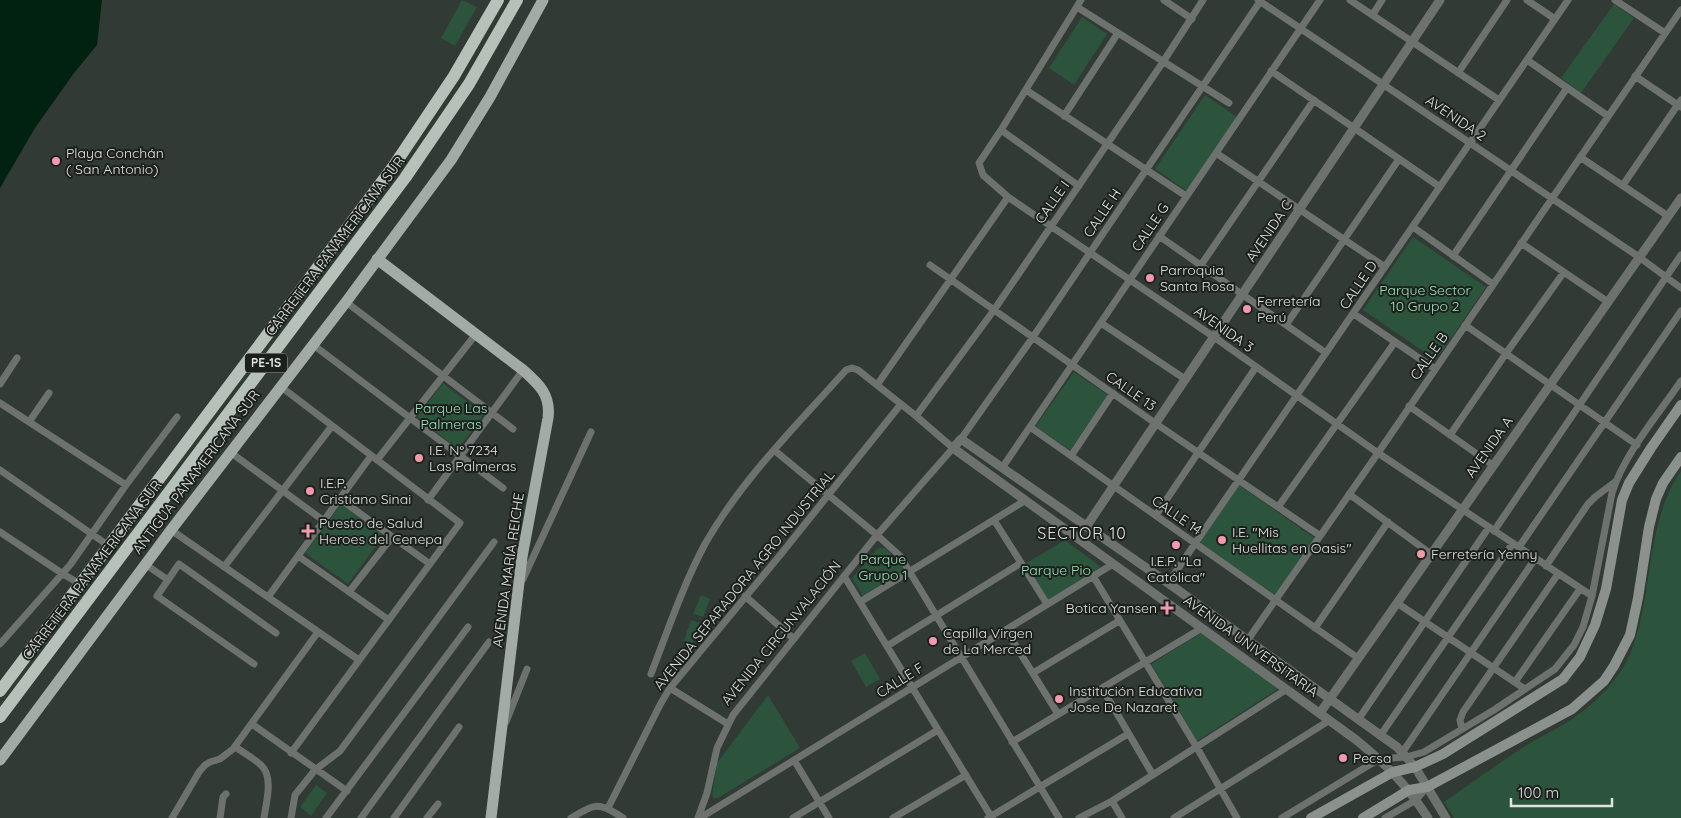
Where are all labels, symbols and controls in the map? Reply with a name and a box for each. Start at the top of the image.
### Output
street label: AVENIDA 2 [1422,91,1490,145]
place label: Playa Conchán ( San Antonio) [66,144,164,178]
street label: CARRETERA PANAMERICANA SUR [261,152,409,340]
marker: Playa Conchán ( San Antonio) [50,155,62,167]
street label: CALLE I [1031,177,1073,227]
street label: CALLE H [1079,185,1125,241]
street label: AVENIDA C [1242,197,1296,265]
street label: CALLE G [1127,199,1173,255]
street label: CALLE D [1335,257,1381,313]
place label: Parroquia Santa Rosa [1160,261,1234,295]
marker: Parroquia Santa Rosa [1144,272,1156,284]
park label: Parque Sector 10 Grupo 2 [1379,281,1471,315]
place label: Ferretería Perú [1257,292,1320,326]
street label: AVENIDA 3 [1191,302,1257,356]
marker: Ferretería Perú [1241,303,1253,315]
street label: CALLE B [1406,329,1452,383]
road number: PE-1S [245,353,287,372]
street label: CALLE 13 [1102,367,1160,415]
street label: ANTIGUA PANAMERICANA SUR [128,386,264,558]
park label: Parque Las Palmeras [415,399,487,433]
street label: AVENIDA A [1461,413,1517,481]
place label: I.E. N° 7234 Las Palmeras [429,441,516,475]
marker: I.E. N° 7234 Las Palmeras [413,452,425,464]
street label: AVENIDA SEPARADORA AGRO INDUSTRIAL [650,466,839,694]
place label: I.E.P. Cristiano Sinai [320,474,411,508]
street label: CARRETERA PANAMERICANA SUR [18,476,166,664]
marker: I.E.P. Cristiano Sinai [304,485,316,497]
street label: AVENIDA MARÍA REICHE [488,491,528,649]
street label: CALLE 14 [1148,491,1206,539]
place label: Puesto de Salud Heroes del Cenepa [319,514,442,548]
district label: SECTOR 10 [1037,523,1127,543]
place label: I.E. "Mis Huellitas en Oasis" [1232,523,1352,557]
marker: Puesto de Salud Heroes del Cenepa [301,524,315,538]
marker: I.E. "Mis Huellitas en Oasis" [1216,534,1228,546]
marker: I.E.P. "La Católica" [1170,539,1182,551]
place label: Ferretería Yenny [1431,545,1538,563]
marker: Ferretería Yenny [1415,548,1427,560]
park label: Parque Grupo 1 [858,550,908,584]
place label: I.E.P. "La Católica" [1147,552,1205,586]
street label: AVENIDA CIRCUNVALACIÓN [717,557,845,709]
park label: Parque Pio [1021,561,1091,579]
street label: AVENIDA UNIVERSITARIA [1180,591,1322,701]
place label: Botica Yansen [1066,599,1157,617]
marker: Botica Yansen [1161,602,1173,614]
place label: Capilla Virgen de La Merced [943,624,1033,658]
marker: Capilla Virgen de La Merced [927,635,939,647]
street label: CALLE F [873,658,927,702]
place label: Institución Educativa Jose De Nazaret [1069,682,1202,716]
marker: Institución Educativa Jose De Nazaret [1053,693,1065,705]
place label: Pecsa [1353,749,1392,767]
marker: Pecsa [1337,752,1349,764]
scale bar [1511,776,1612,808]
text: 100 m [1518,783,1559,802]

